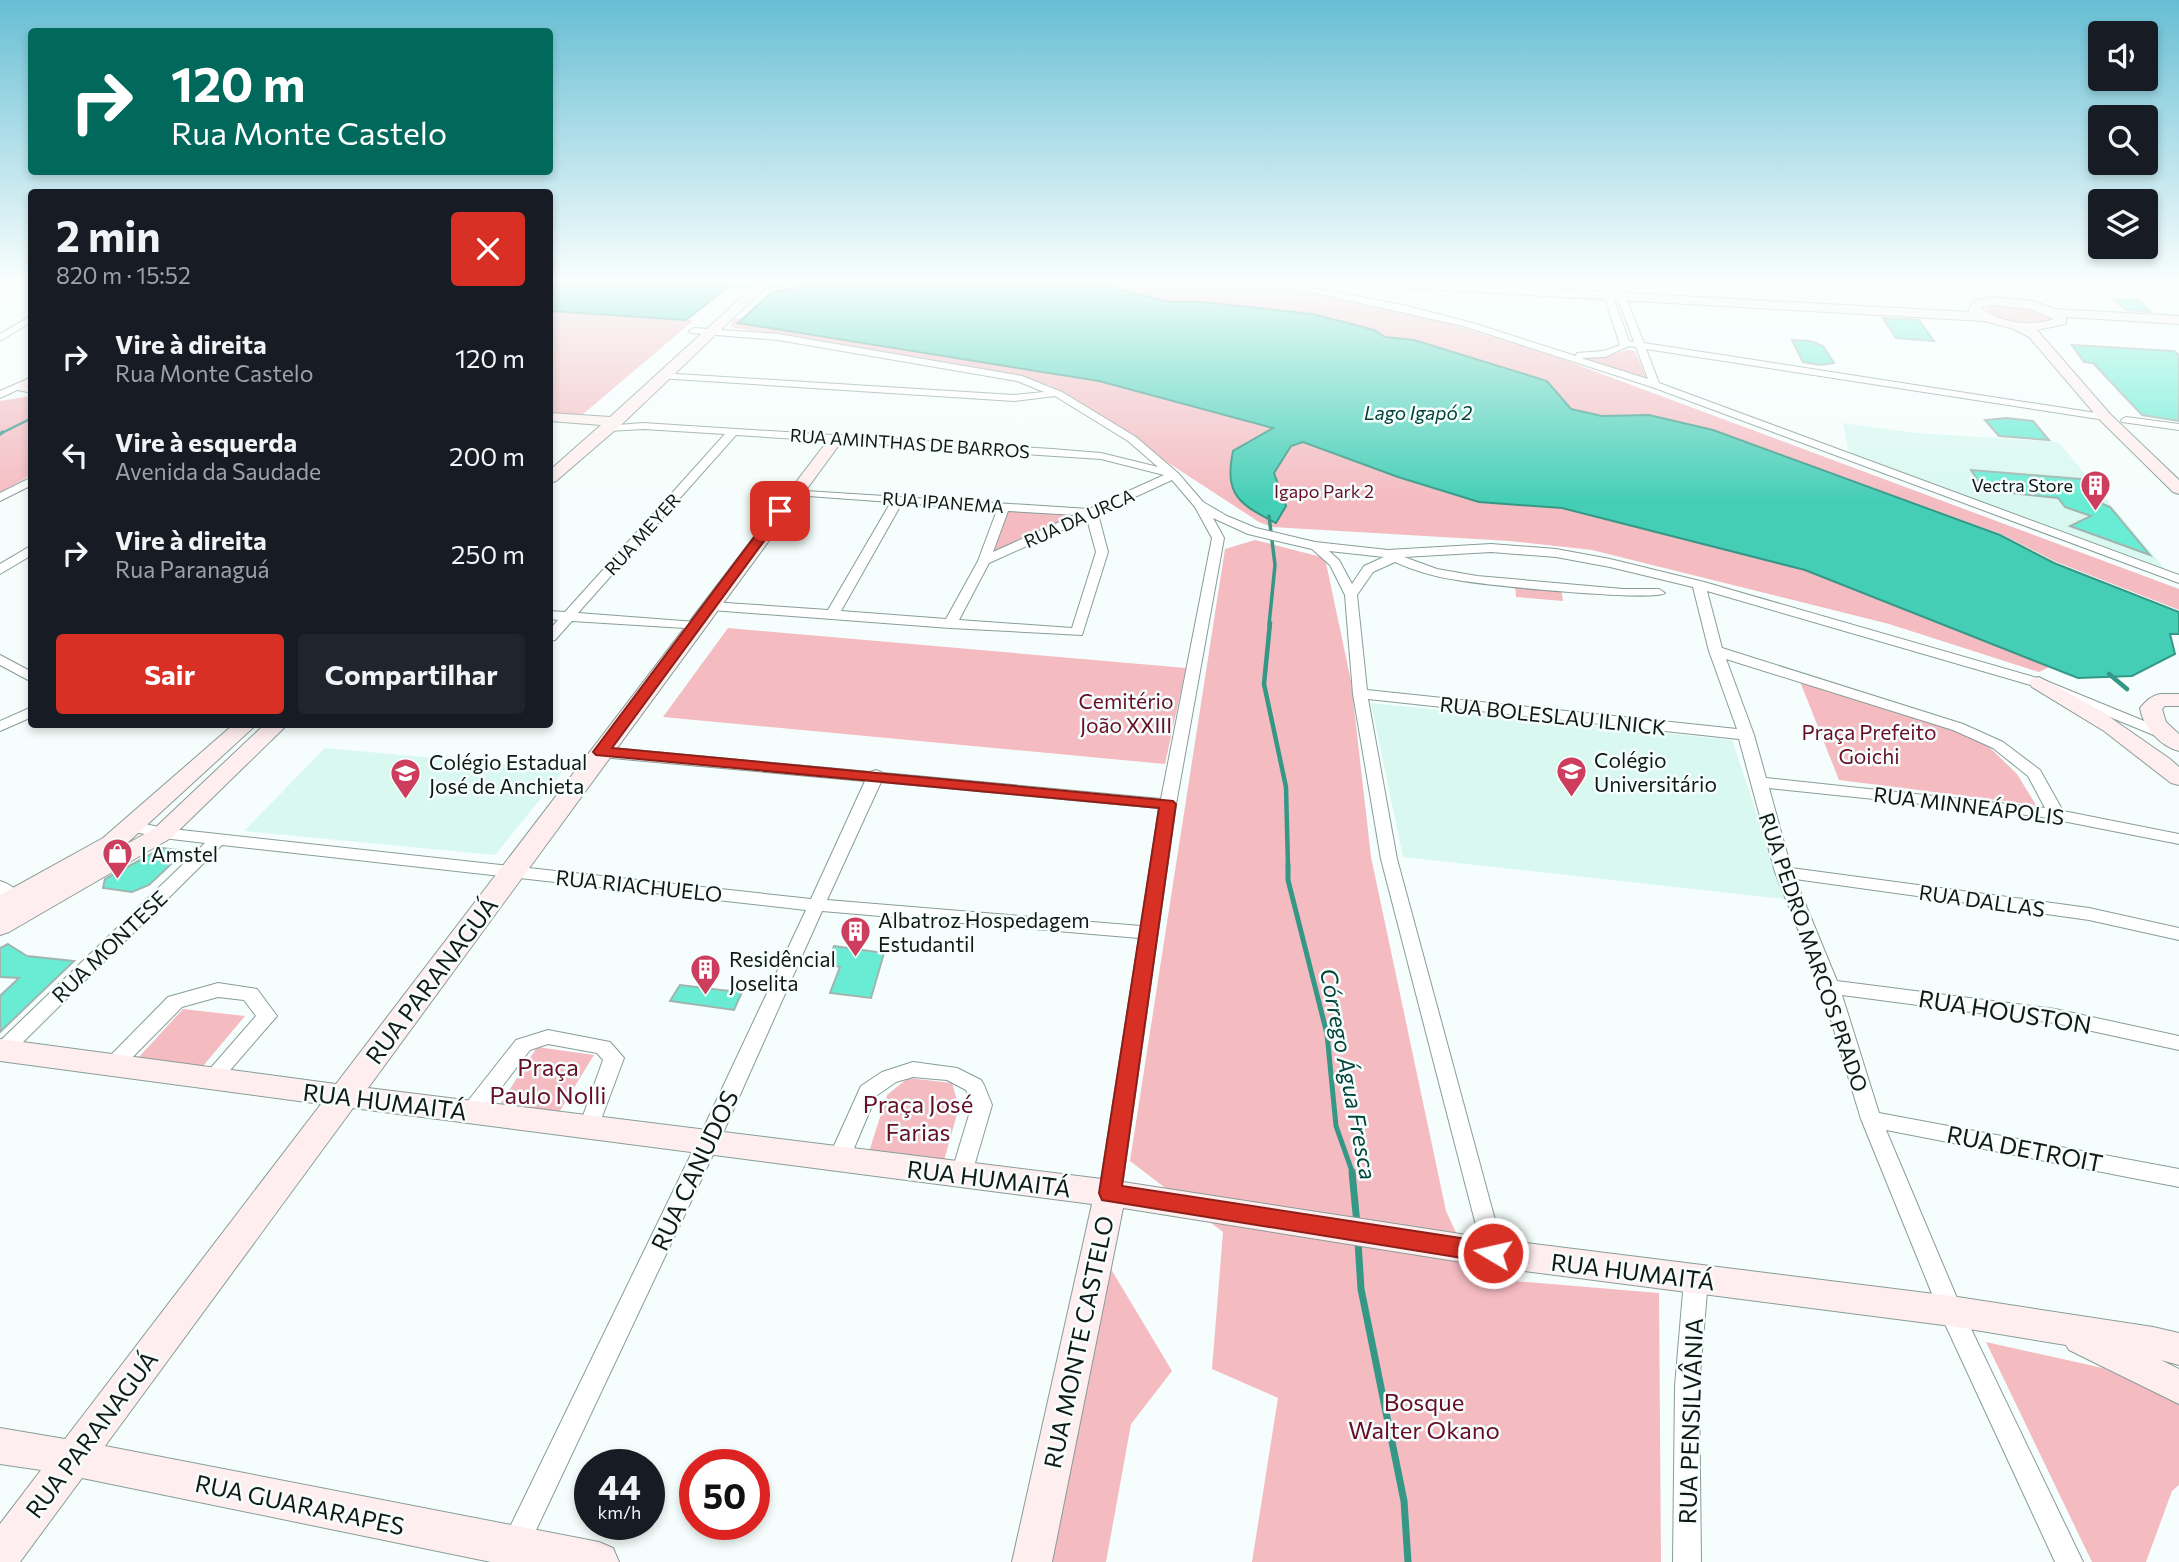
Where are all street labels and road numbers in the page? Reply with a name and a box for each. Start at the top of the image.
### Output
street label: RUA AMINTHAS DE BARROS [789,424,1031,462]
street label: RUA DA URCA [1020,484,1138,552]
street label: RUA IPANEMA [881,487,1005,517]
street label: RUA MEYER [600,489,684,579]
street label: RUA BOLESLAU ILNICK [1438,691,1668,739]
street label: RUA MINNEÁPOLIS [1872,781,2066,829]
street label: RUA PEDRO MARCOS PRADO [1754,809,1874,1095]
street label: RUA RIACHUELO [554,864,724,906]
street label: RUA DALLAS [1917,879,2047,921]
street label: RUA MONTESE [46,885,172,1007]
street label: RUA PARANAGUÁ [359,891,503,1069]
street label: RUA HOUSTON [1916,983,2094,1039]
street label: RUA HUMAITÁ [301,1077,469,1125]
street label: RUA CANUDOS [644,1085,744,1255]
street label: RUA DETROIT [1945,1119,2105,1177]
street label: RUA HUMAITÁ [905,1154,1073,1202]
street label: RUA MONTE CASTELO [1037,1213,1119,1471]
street label: RUA HUMAITÁ [1549,1247,1717,1295]
street label: RUA PENSILVÂNIA [1672,1317,1708,1525]
street label: RUA PARANAGUÁ [19,1345,163,1523]
street label: RUA GUARARAPES [193,1468,407,1540]

